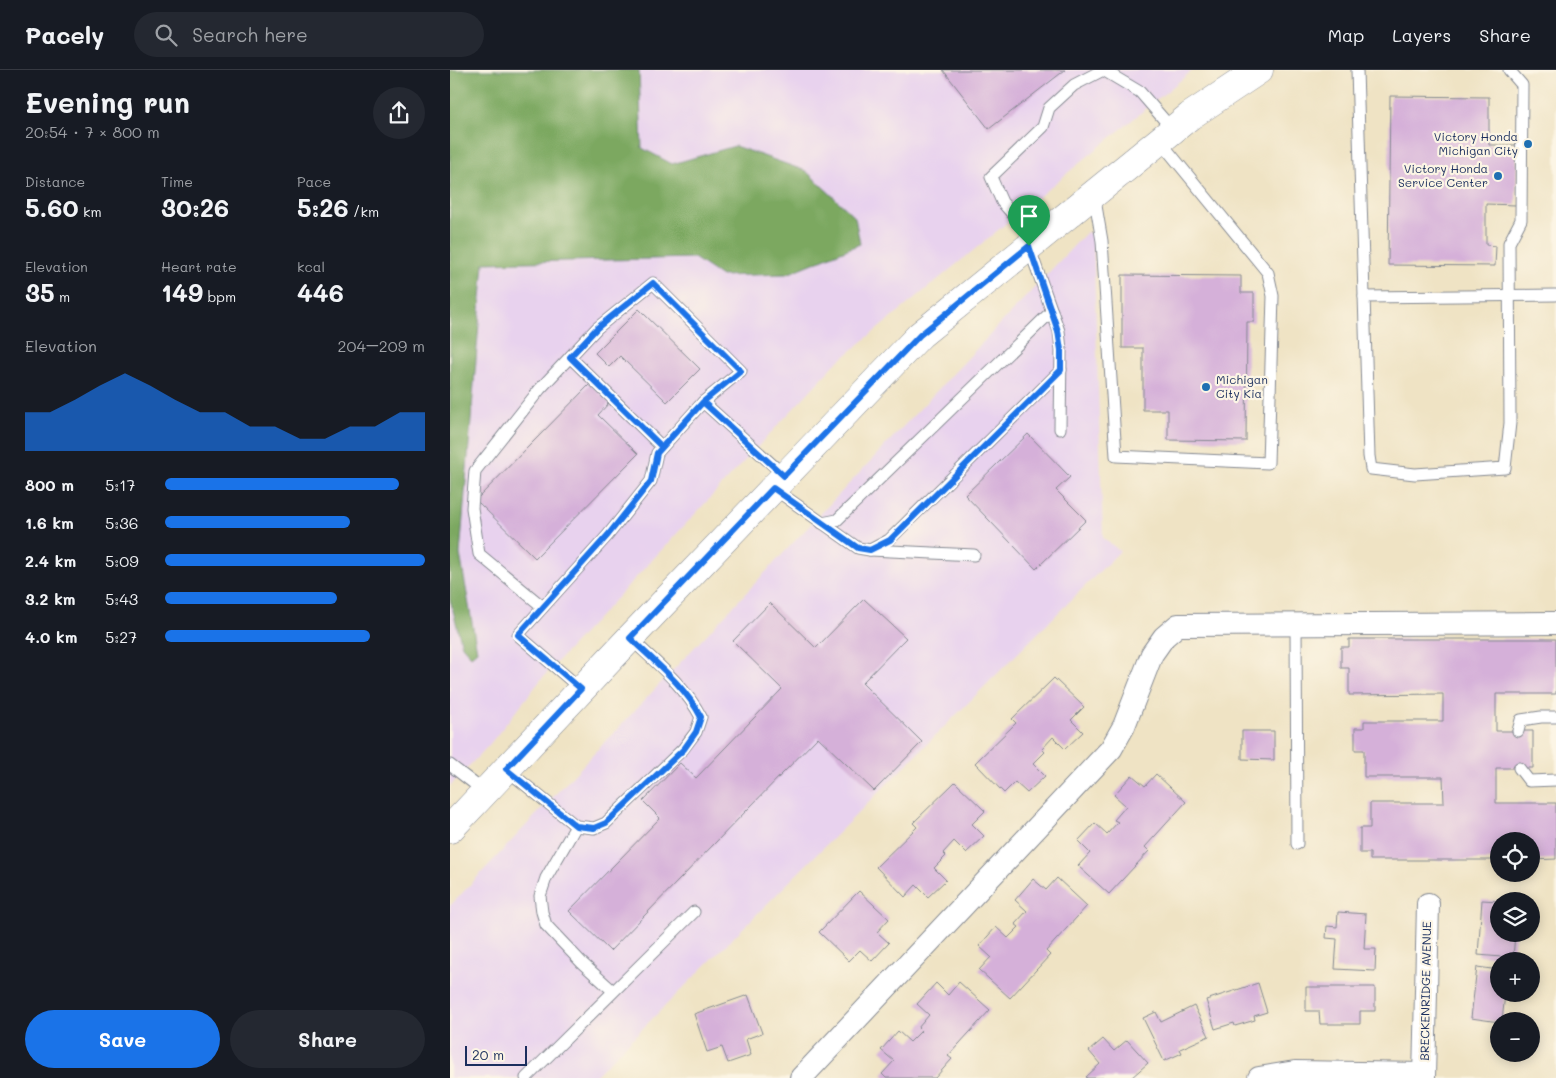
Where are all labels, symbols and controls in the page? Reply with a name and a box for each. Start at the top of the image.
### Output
search box [134,12,484,57]
text: Pacely [25,19,104,50]
icon: search [152,21,180,49]
text: Search here [192,22,308,47]
text: Map [1328,23,1364,47]
text: Layers [1392,23,1451,47]
text: Share [1479,23,1531,47]
text: Evening run [25,84,190,120]
button: share [373,87,425,139]
text: 20:54 · 7 × 800 m [25,121,160,142]
place label: Victory Honda Michigan City [1434,128,1518,158]
marker: Victory Honda Michigan City [1522,138,1534,150]
place label: Victory Honda Service Center [1398,160,1488,190]
marker: Victory Honda Service Center [1492,170,1504,182]
text: Distance [25,172,85,191]
text: Time [161,172,193,191]
text: Pace [297,172,331,191]
text: 5.60 [25,191,79,223]
text: 30:26 [161,191,229,223]
text: 5:26 [297,191,349,223]
pin [1008,195,1050,246]
text: km [79,202,102,221]
text: /km [349,202,379,221]
icon: arrive [1015,202,1043,230]
text: Elevation [25,257,88,276]
text: Heart rate [161,257,237,276]
text: kcal [297,257,325,276]
text: 35 [25,276,55,308]
text: 149 [161,276,203,308]
text: 446 [297,276,344,308]
text: m [55,287,70,306]
text: bpm [203,287,236,306]
text: Elevation [25,335,97,356]
text: 204–209 m [338,335,425,356]
place label: Michigan City Kia [1216,371,1268,401]
marker: Michigan City Kia [1200,381,1212,393]
text: 800 m [25,474,74,495]
text: 5:17 [105,474,135,495]
text: 1.6 km [25,512,74,533]
text: 5:36 [105,512,138,533]
text: 2.4 km [25,550,76,571]
text: 5:09 [105,550,139,571]
text: 3.2 km [25,588,76,609]
text: 5:43 [105,588,138,609]
text: 4.0 km [25,626,77,647]
text: 5:27 [105,626,137,647]
map controls [1490,832,1540,1062]
button: locate [1490,832,1540,882]
button: layers [1490,892,1540,942]
street label: BRECKENRIDGE AVENUE [1416,921,1434,1061]
button: + [1490,952,1540,1002]
button: Save [25,1010,220,1068]
button: Share [230,1010,425,1068]
button: − [1490,1012,1540,1062]
scale bar [465,1043,528,1066]
text: 20 m [472,1045,504,1064]

